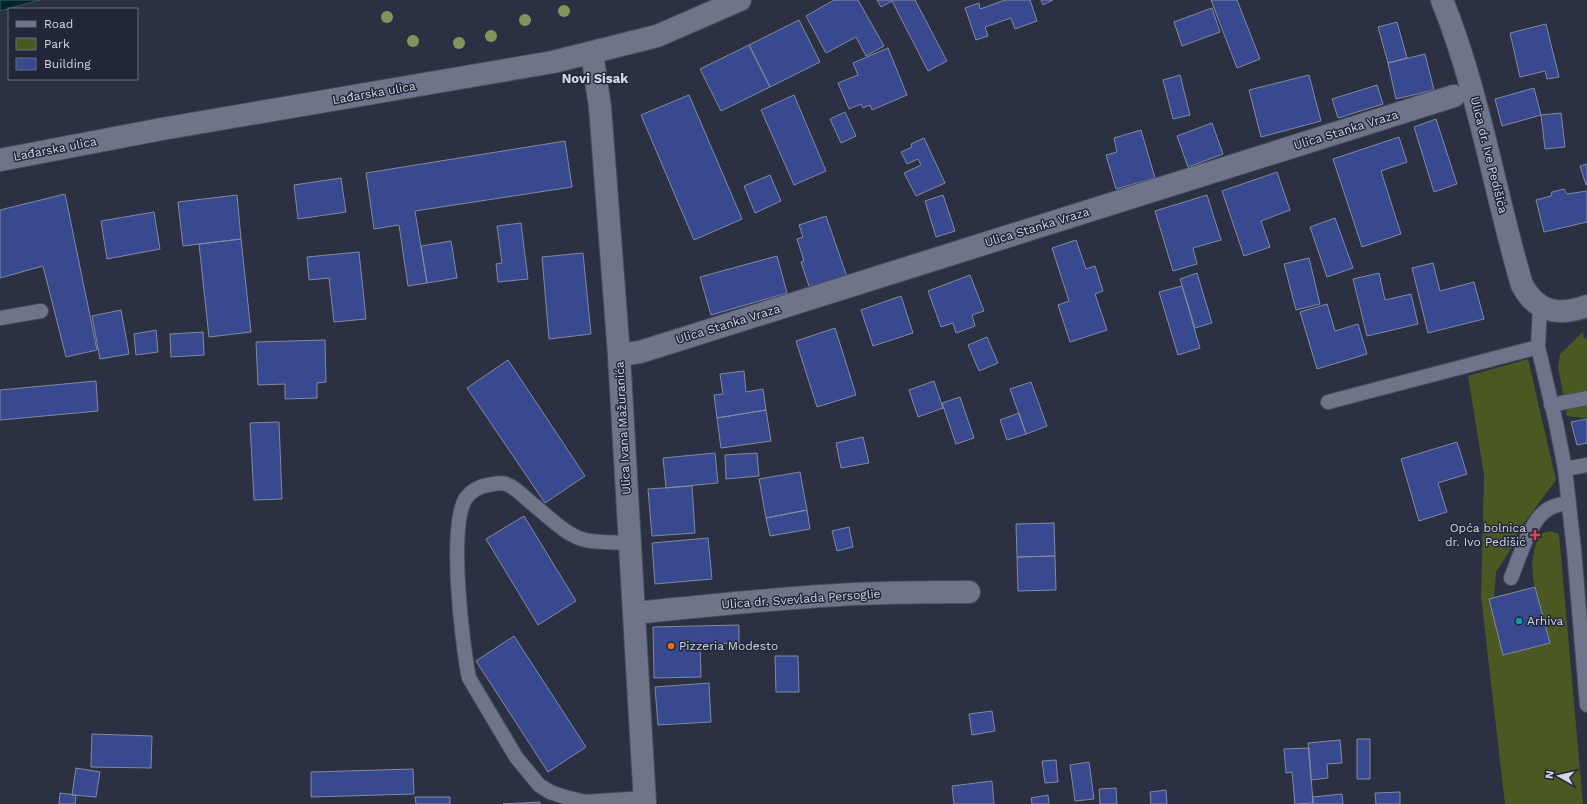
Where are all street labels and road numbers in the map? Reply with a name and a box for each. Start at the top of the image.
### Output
street label: Lađarska ulica [331,79,417,107]
street label: Ulica dr. Ive Pedišića [1468,95,1510,215]
street label: Ulica Stanka Vraza [1292,107,1400,153]
street label: Lađarska ulica [12,134,98,164]
street label: Ulica Stanka Vraza [983,204,1091,250]
street label: Ulica Stanka Vraza [674,301,782,347]
street label: Ulica Ivana Mažuranića [613,361,633,495]
street label: Ulica dr. Svevlada Persoglie [721,586,881,612]

